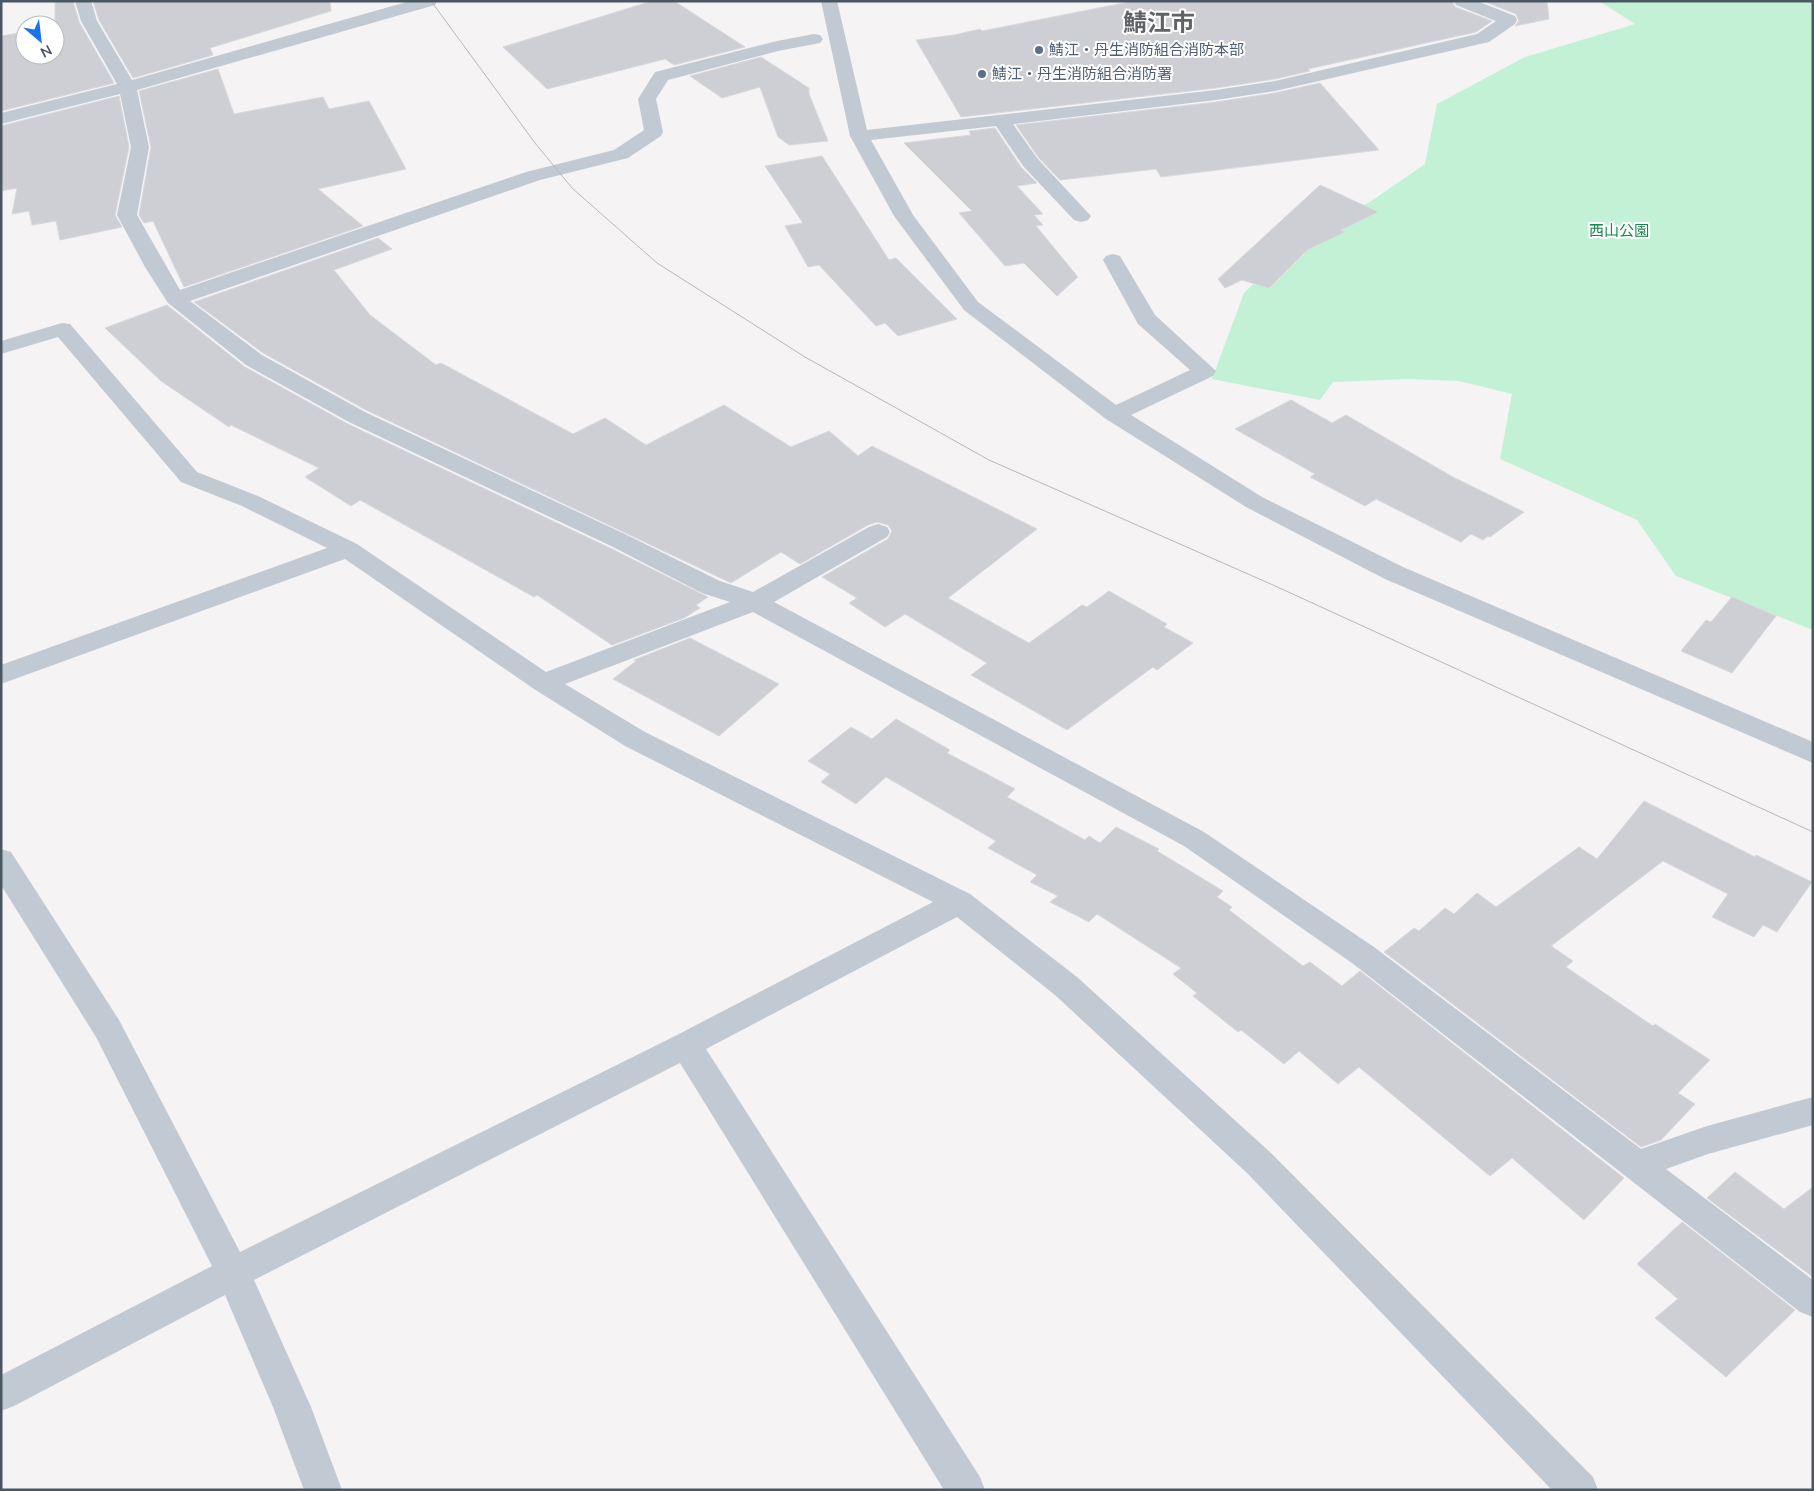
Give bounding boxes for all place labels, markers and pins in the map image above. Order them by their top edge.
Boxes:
place label: 鯖江・丹生消防組合消防本部 [1049,40,1244,60]
marker: 鯖江・丹生消防組合消防本部 [1033,44,1045,56]
place label: 鯖江・丹生消防組合消防署 [992,64,1172,84]
marker: 鯖江・丹生消防組合消防署 [976,68,988,80]

